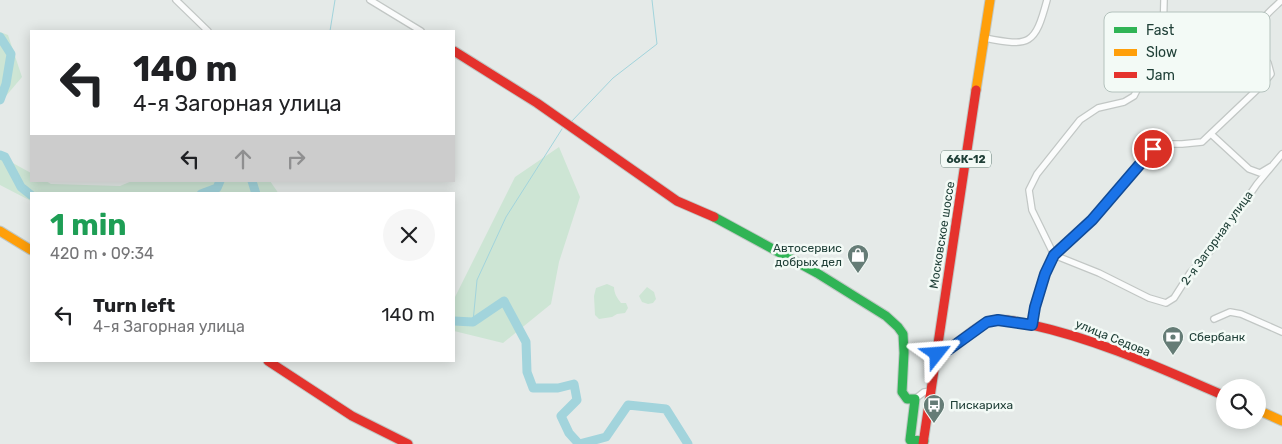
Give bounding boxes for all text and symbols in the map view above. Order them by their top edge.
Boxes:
legend [1104,12,1270,92]
text: Fast [1146,22,1175,39]
text: Slow [1146,44,1177,61]
text: 140 m [133,48,238,90]
icon: left [50,50,115,115]
text: Jam [1146,67,1175,84]
text: 4-я Загорная улица [133,90,342,117]
pin [1132,128,1174,170]
icon: arrive [1139,135,1167,163]
icon: left [176,145,204,173]
icon: ahead [229,145,257,173]
icon: right [282,145,310,173]
road number: 66К-12 [941,150,991,168]
street label: Московское шоссе [927,180,957,290]
street label: 2-я Загорная улица [1178,188,1256,288]
text: 1 min [50,207,127,243]
button: close [383,209,435,261]
place label: Автосервис добрых дел [773,241,842,269]
shop icon: Автосервис добрых дел [846,243,870,274]
text: 420 m · 09:34 [50,244,154,263]
text: Turn left [93,294,175,317]
icon: left [50,301,78,329]
text: 140 m [381,303,435,326]
text: 4-я Загорная улица [93,317,245,336]
street label: улица Седова [1073,317,1153,359]
bank icon: Сбербанк [1161,325,1185,356]
position arrow [910,327,962,379]
place label: Сбербанк [1189,330,1246,344]
map controls [1216,379,1266,429]
button: search [1216,379,1266,429]
bus stop icon: Пискариха [922,393,946,424]
place label: Пискариха [950,398,1013,412]

